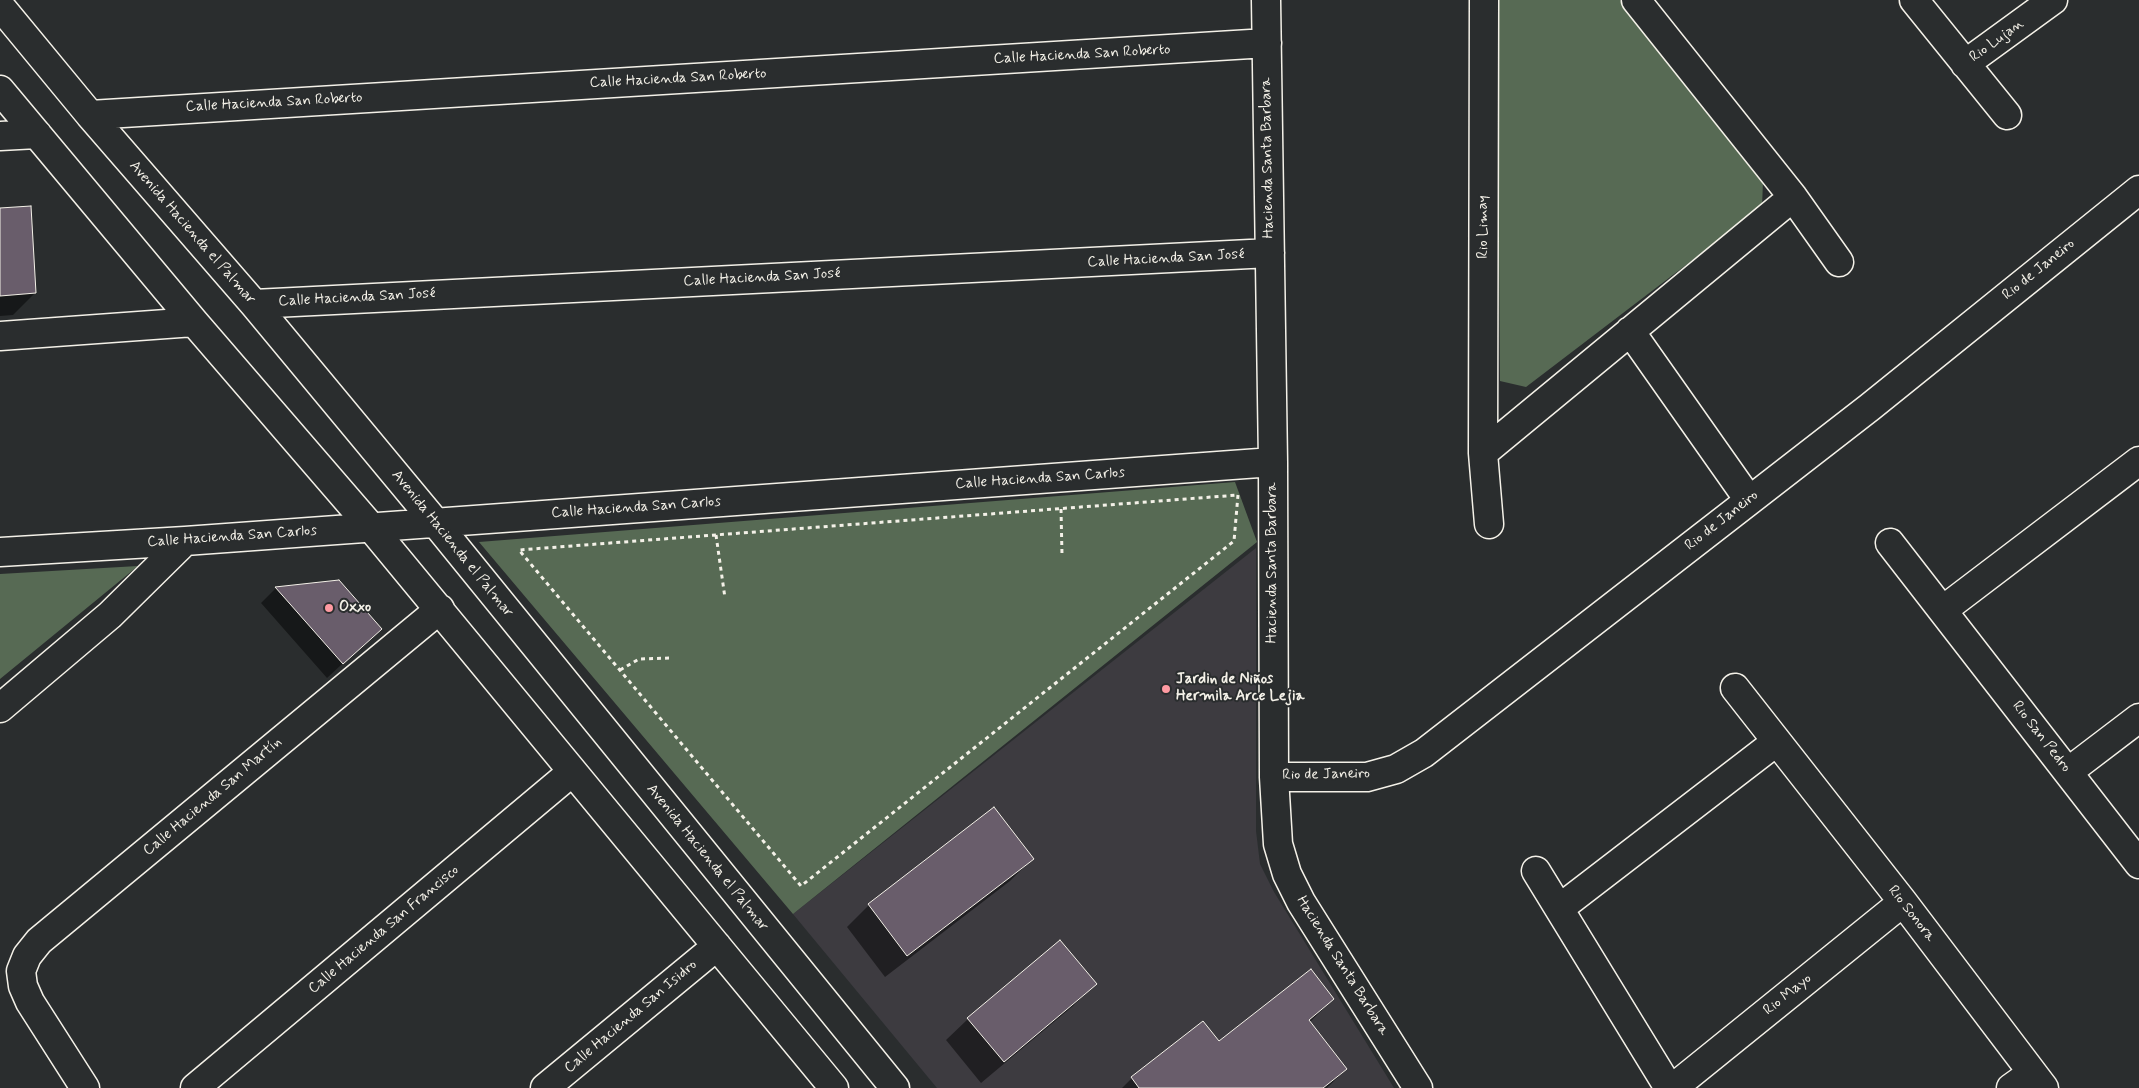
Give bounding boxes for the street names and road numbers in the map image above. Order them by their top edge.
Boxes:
street label: Rio Lujan [1966,15,2028,67]
street label: Calle Hacienda San Roberto [993,41,1171,69]
street label: Calle Hacienda San Roberto [589,65,767,93]
street label: Hacienda Santa Barbara [1258,77,1278,239]
street label: Calle Hacienda San Roberto [185,89,363,117]
street label: Avenida Hacienda el Palmar [125,158,259,308]
street label: Rio Limay [1475,195,1493,259]
street label: Rio de Janeiro [1999,235,2079,305]
street label: Calle Hacienda San José [1087,246,1245,272]
street label: Calle Hacienda San José [683,265,841,291]
street label: Calle Hacienda San José [278,285,436,311]
street label: Calle Hacienda San Carlos [955,464,1125,494]
street label: Avenida Hacienda el Palmar [387,467,517,621]
street label: Hacienda Santa Barbara [1264,482,1282,644]
street label: Rio de Janeiro [1682,487,1762,555]
street label: Calle Hacienda San Carlos [551,493,721,523]
street label: Calle Hacienda San Carlos [147,522,317,552]
street label: Rio San Pedro [2008,698,2074,776]
street label: Calle Hacienda San Martín [140,734,286,860]
street label: Rio de Janeiro [1282,765,1370,785]
street label: Avenida Hacienda el Palmar [642,781,772,935]
street label: Calle Hacienda San Francisco [305,862,463,998]
street label: Rio Sonora [1883,882,1939,946]
street label: Hacienda Santa Barbara [1292,893,1392,1039]
street label: Calle Hacienda San Isidro [561,956,701,1078]
street label: Rio Mayo [1760,970,1816,1020]

